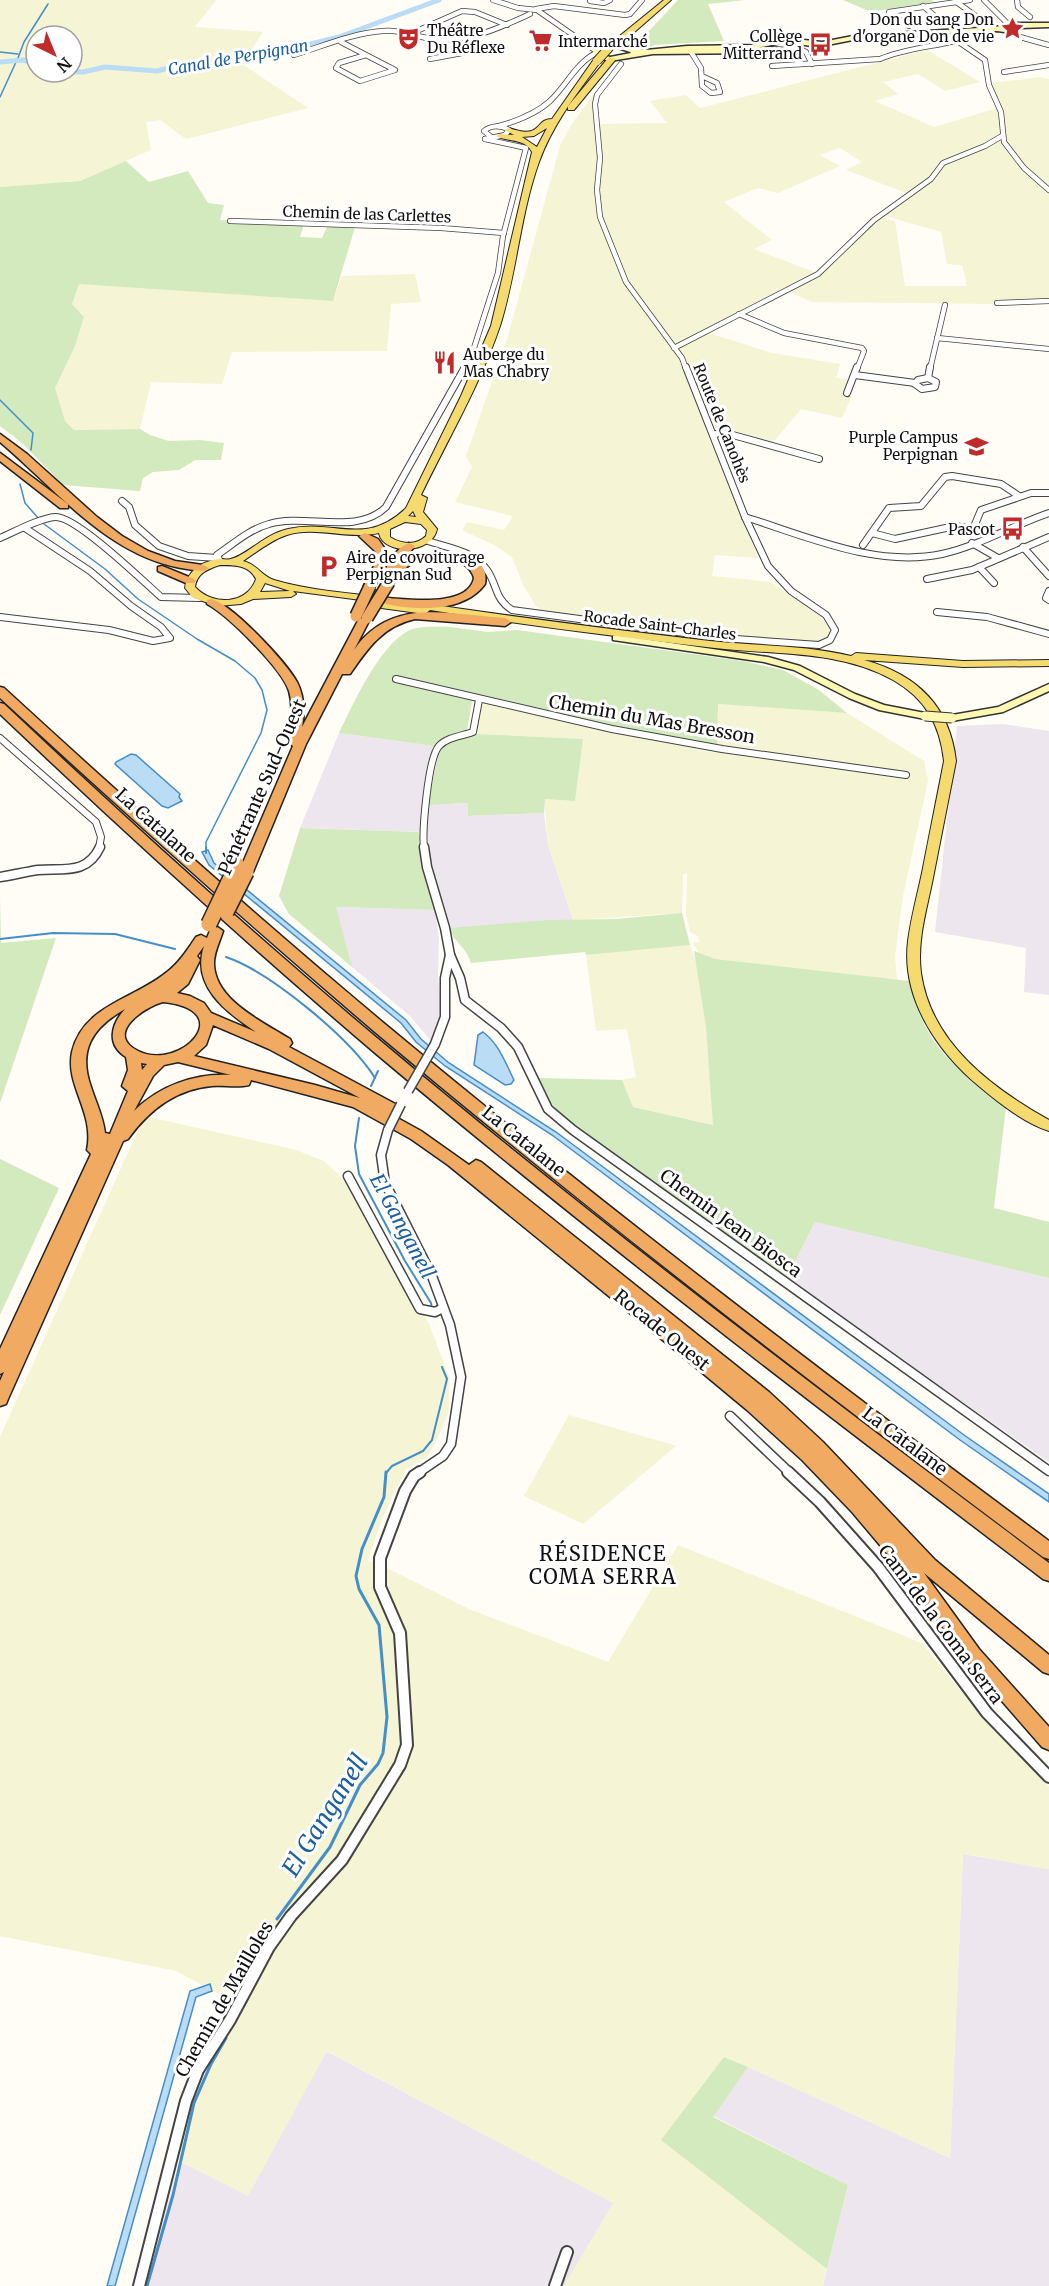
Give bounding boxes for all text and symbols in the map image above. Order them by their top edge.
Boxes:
place label: Don du sang Don d'organe Don de vie [853,10,994,46]
place icon: Don du sang Don d'organe Don de vie [999,15,1025,41]
place label: Théâtre Du Réflexe [427,21,505,57]
north arrow [24,24,84,84]
theatre icon: Théâtre Du Réflexe [396,26,422,52]
place label: Collège Mitterrand [723,27,802,63]
supermarket icon: Intermarché [527,28,553,54]
place label: Intermarché [558,32,648,51]
bus stop icon: Collège Mitterrand [807,32,833,58]
water label: Canal de Perpignan [166,35,310,79]
text: N [53,53,76,77]
street label: Chemin de las Carlettes [282,202,452,226]
place label: Auberge du Mas Chabry [462,345,549,381]
restaurant icon: Auberge du Mas Chabry [432,350,458,376]
street label: Route de Canohès [689,360,755,486]
place label: Purple Campus Perpignan [849,428,958,464]
school or university icon: Purple Campus Perpignan [963,433,989,459]
bus stop icon: Pascot [1000,516,1026,542]
place label: Pascot [948,520,995,539]
place label: Aire de covoiturage Perpignan Sud [345,548,484,584]
parking icon: Aire de covoiturage Perpignan Sud [315,553,341,579]
street label: Rocade Saint-Charles [583,606,737,644]
street label: Chemin du Mas Bresson [547,690,757,748]
street label: Pénétrante Sud-Ouest [213,696,311,878]
street label: La Catalane [111,783,201,867]
street label: La Catalane [478,1100,570,1182]
street label: Chemin Jean Biosca [655,1164,807,1282]
water label: El Ganganell [365,1169,441,1283]
street label: Rocade Ouest [609,1284,715,1376]
street label: La Catalane [858,1402,952,1480]
district label: RÉSIDENCE COMA SERRA [529,1539,677,1589]
street label: Camí de la Coma Serra [874,1540,1009,1708]
water label: El Ganganell [275,1748,375,1882]
street label: Chemin de Mailloles [170,1917,278,2081]

